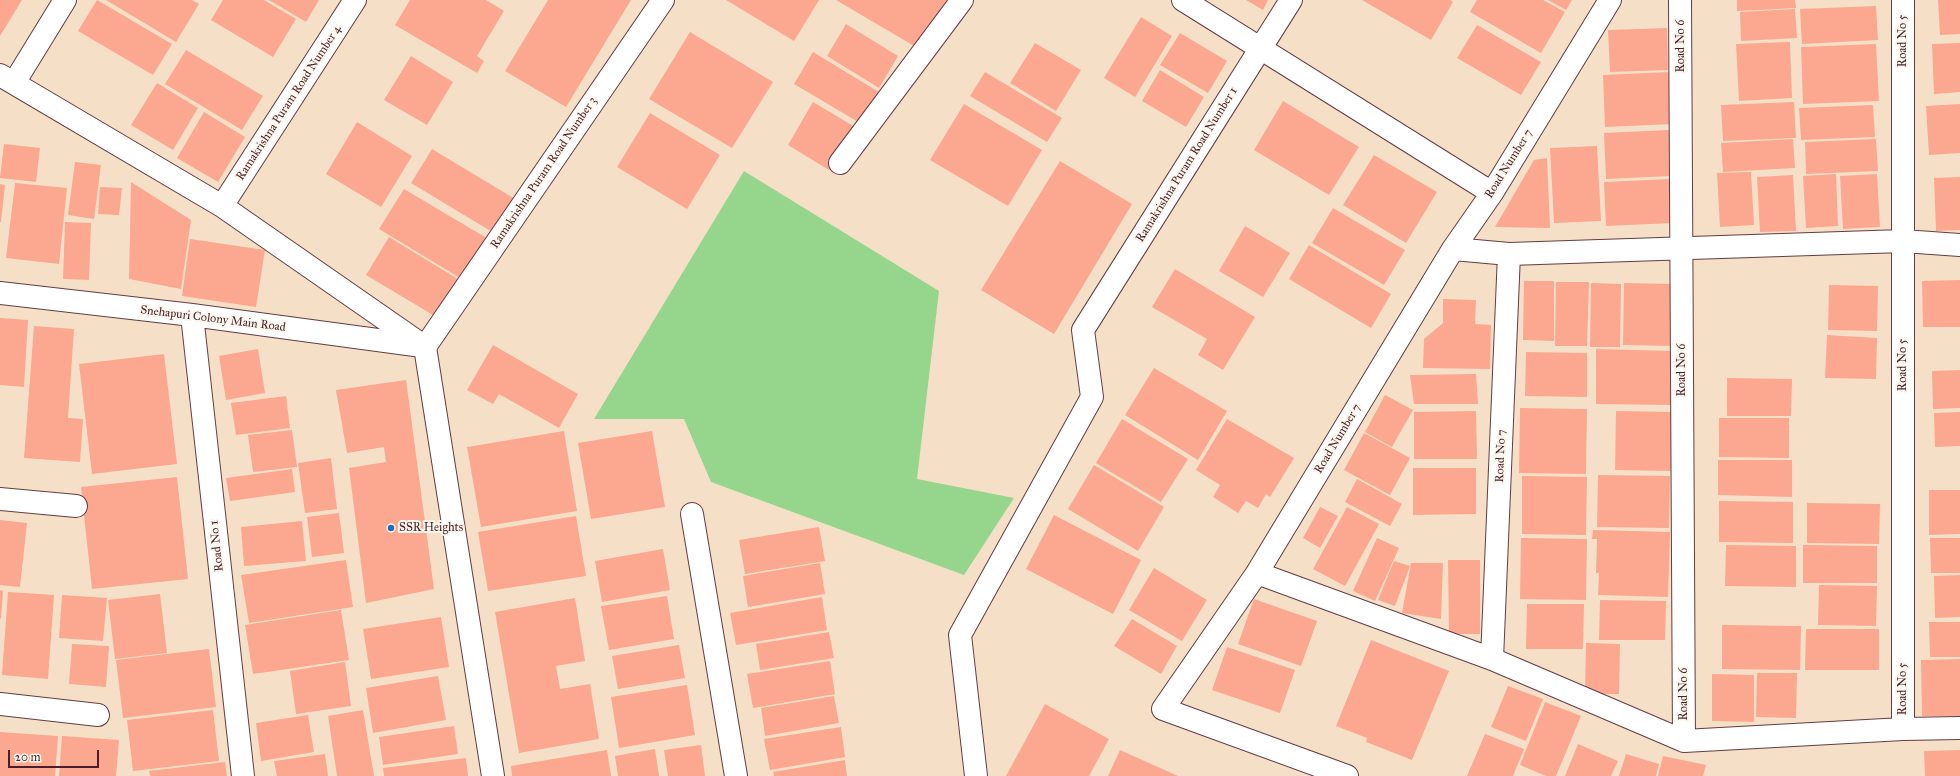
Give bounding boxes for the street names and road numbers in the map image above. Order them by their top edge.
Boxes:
street label: Road No 5 [1896,15,1910,67]
street label: Road No 6 [1674,20,1688,72]
street label: Ramakrishna Puram Road Number 4 [233,23,345,183]
street label: Ramakrishna Puram Road Number 1 [1133,85,1241,245]
street label: Ramakrishna Puram Road Number 3 [488,94,600,252]
street label: Road Number 7 [1482,127,1536,201]
street label: Snehapuri Colony Main Road [139,303,287,335]
street label: Road No 5 [1896,339,1910,391]
street label: Road No 6 [1675,344,1689,396]
street label: Road Number 7 [1312,401,1364,477]
street label: Road No 7 [1493,429,1509,483]
street label: Road No 1 [207,520,227,572]
street label: Road No 5 [1896,663,1910,715]
street label: Road No 6 [1677,668,1691,720]

